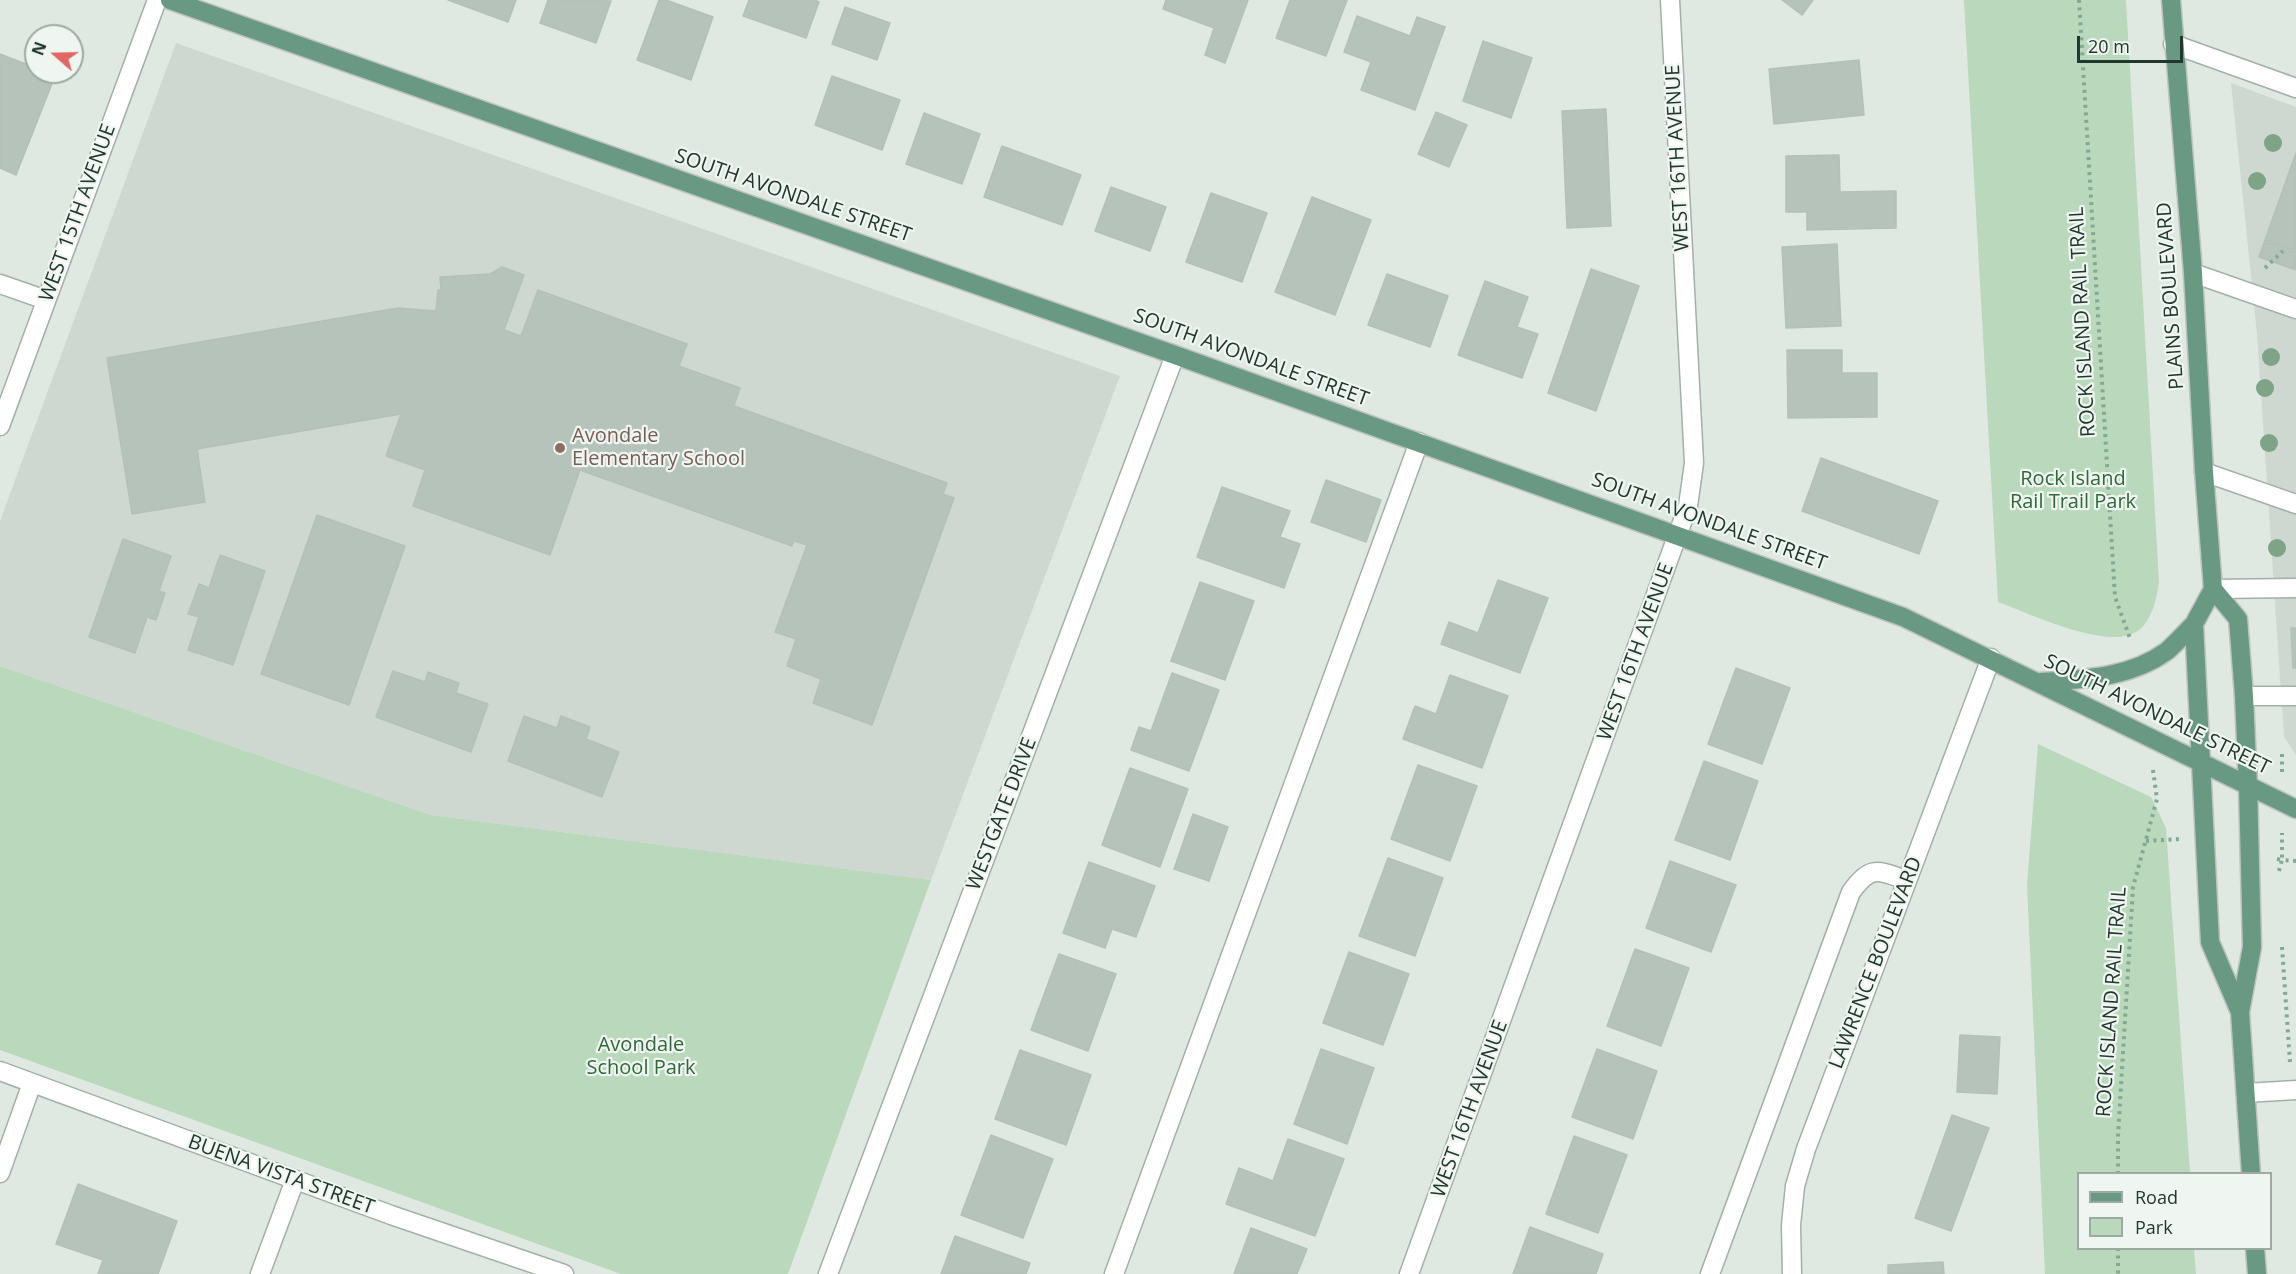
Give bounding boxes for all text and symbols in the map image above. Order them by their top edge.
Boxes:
north arrow [24,24,84,84]
scale bar [2080,24,2186,62]
text: 20 m [2088,34,2130,58]
text: N [26,39,52,58]
street label: WEST 16TH AVENUE [1661,64,1695,252]
street label: WEST 15TH AVENUE [35,121,121,305]
street label: SOUTH AVONDALE STREET [672,144,914,248]
street label: PLAINS BOULEVARD [2152,201,2190,391]
street label: ROCK ISLAND RAIL TRAIL [2065,206,2101,438]
street label: SOUTH AVONDALE STREET [1130,304,1372,412]
place label: Avondale Elementary School [572,424,745,471]
marker: Avondale Elementary School [553,441,567,455]
park label: Rock Island Rail Trail Park [2010,467,2136,514]
street label: SOUTH AVONDALE STREET [1588,468,1830,576]
street label: WEST 16TH AVENUE [1593,560,1679,744]
street label: SOUTH AVONDALE STREET [2040,650,2274,780]
street label: WESTGATE DRIVE [962,734,1042,894]
street label: LAWRENCE BOULEVARD [1824,854,1928,1072]
street label: ROCK ISLAND RAIL TRAIL [2092,886,2132,1118]
street label: WEST 16TH AVENUE [1427,1017,1513,1201]
park label: Avondale School Park [587,1033,695,1080]
street label: BUENA VISTA STREET [185,1130,377,1220]
legend [2077,1172,2272,1250]
text: Road [2135,1185,2178,1209]
text: Park [2135,1215,2173,1239]

